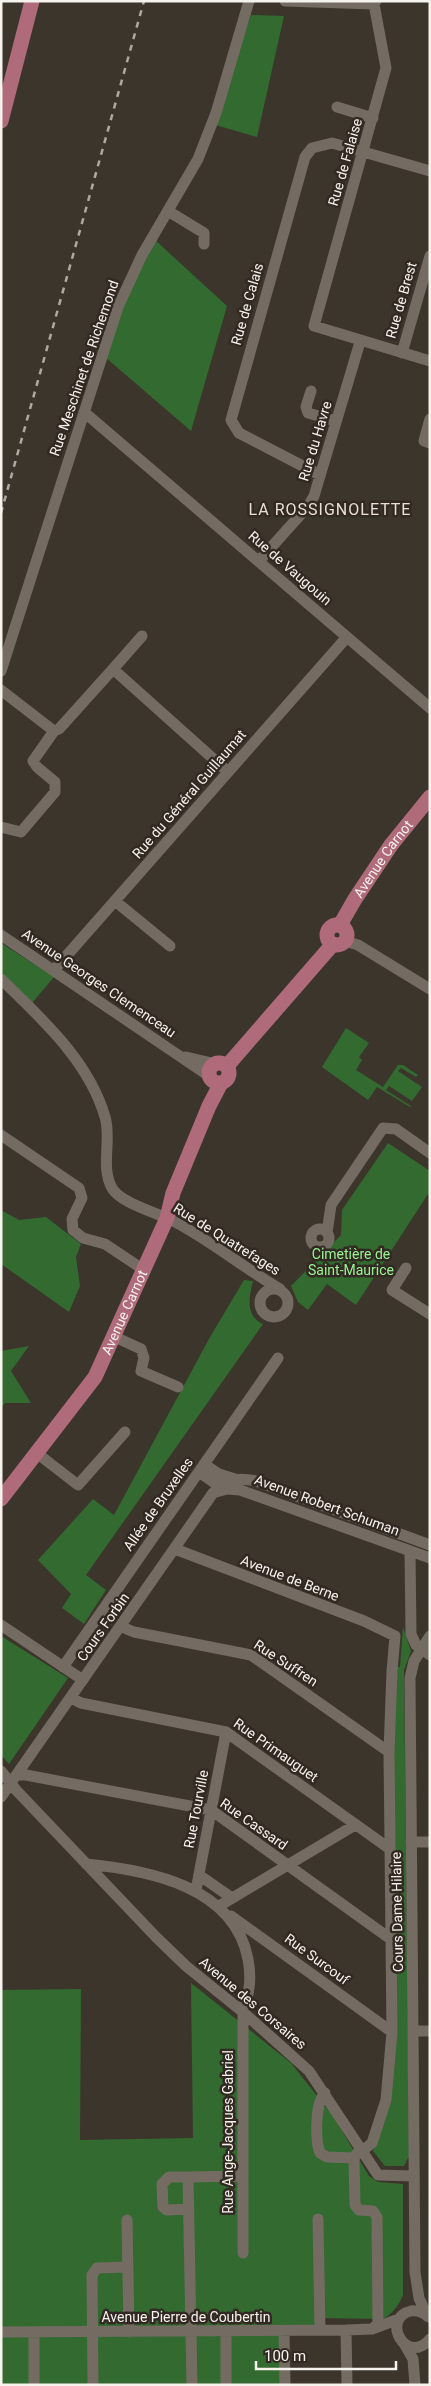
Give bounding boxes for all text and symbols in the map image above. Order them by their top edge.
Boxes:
street label: Rue de Falaise [325,116,365,208]
street label: Rue de Brest [382,260,420,340]
street label: Rue de Calais [228,261,266,347]
street label: Rue Meschinet de Richemond [46,278,122,458]
street label: Rue du Havre [295,399,335,483]
district label: LA ROSSIGNOLETTE [249,500,411,519]
street label: Rue de Vaugouin [245,528,335,608]
street label: Rue du Général Guillaumat [129,726,249,861]
street label: Avenue Carnot [350,817,416,901]
street label: Avenue Georges Clemenceau [19,925,179,1041]
street label: Rue de Quatrefages [171,1200,283,1278]
park label: Cimetière de Saint-Maurice [308,1246,394,1278]
street label: Avenue Carnot [98,1267,151,1357]
street label: Allée de Bruxelles [120,1454,196,1554]
street label: Avenue Robert Schuman [252,1471,402,1539]
street label: Avenue de Berne [239,1552,341,1604]
street label: Cours Forbin [74,1590,132,1664]
street label: Rue Suffren [251,1636,321,1690]
street label: Rue Primauguet [231,1715,322,1785]
street label: Rue Tourville [181,1768,211,1850]
street label: Rue Cassard [217,1795,291,1853]
street label: Cours Dame Hilaire [388,1852,406,1972]
street label: Rue Surcouf [282,1930,352,1988]
street label: Avenue des Corsaires [196,1954,310,2052]
street label: Rue Ange-Jacques Gabriel [220,2050,236,2214]
street label: Avenue Pierre de Coubertin [102,2309,270,2325]
scale bar [256,2338,396,2370]
text: 100 m [264,2347,306,2365]

